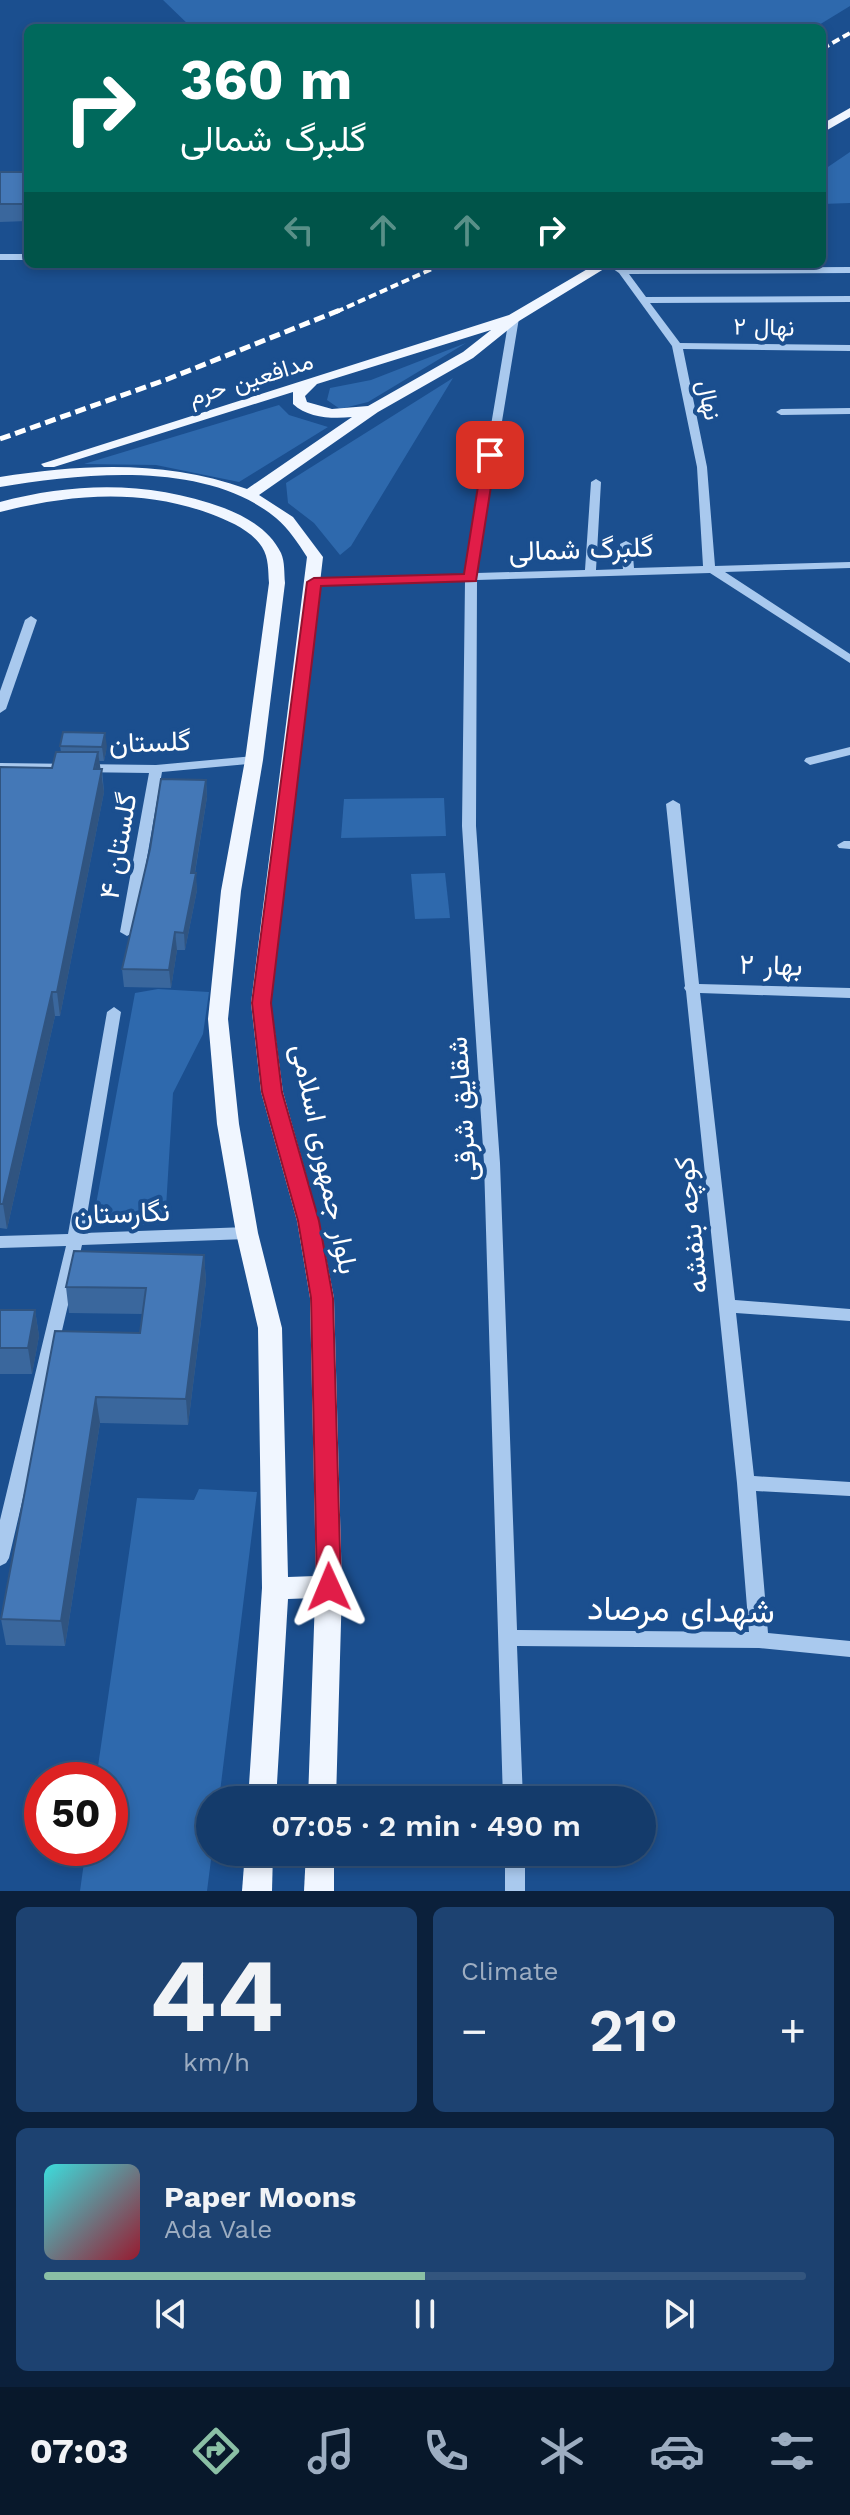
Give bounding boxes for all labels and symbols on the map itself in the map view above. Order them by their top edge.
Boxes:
street label: نهال ۲ [733,312,795,343]
street label: مدافعین حرم [185,347,317,413]
street label: نهال [690,377,727,423]
pin [456,421,524,489]
street label: گلبرگ شمالی [508,530,654,569]
street label: گلستان [108,724,192,760]
street label: گلستان ۴ [92,790,144,902]
street label: بهار ۲ [739,947,803,984]
street label: شقایق شرقی [440,1035,485,1183]
street label: بلوار جمهوری اسلامی [284,1041,366,1277]
street label: کوچه بنفشه [667,1155,717,1295]
street label: نگارستان [73,1195,171,1232]
position arrow [287,1545,371,1629]
street label: شهدای مرصاد [587,1587,775,1632]
speed limit sign: 50 [24,1762,128,1866]

